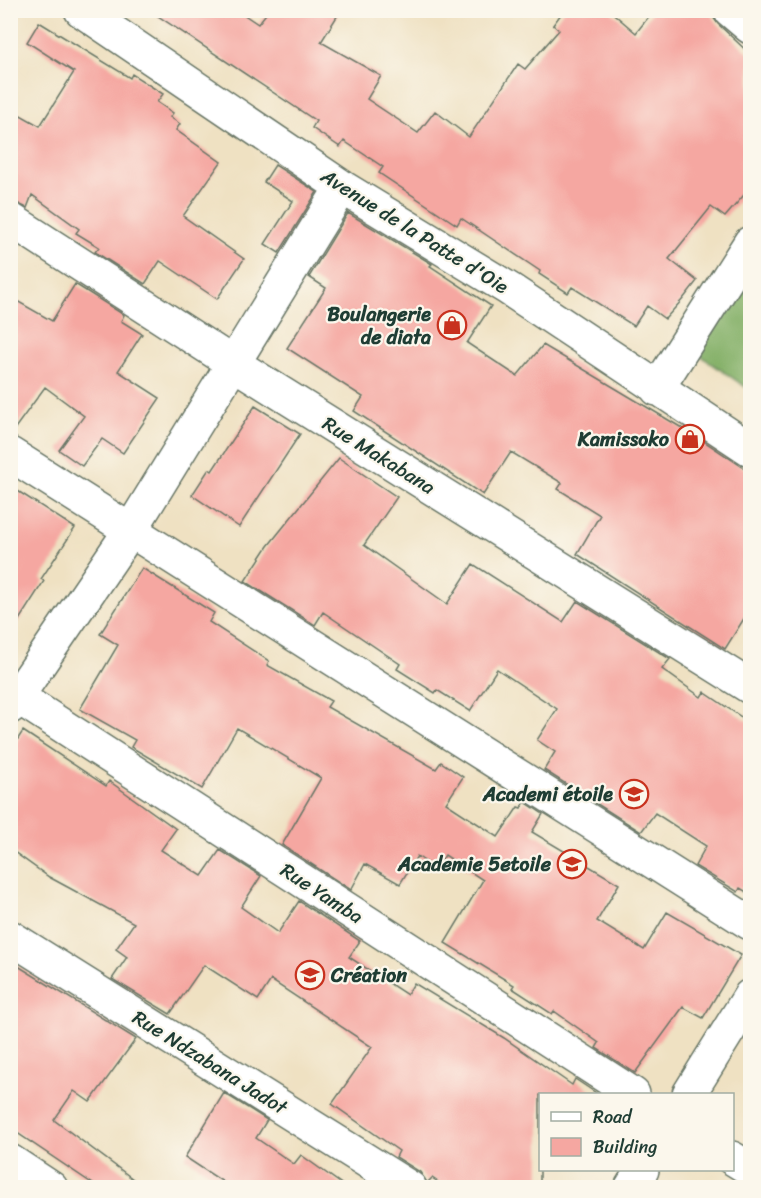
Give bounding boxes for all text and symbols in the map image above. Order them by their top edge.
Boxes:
street label: Avenue de la Patte d'Oie [313,159,516,304]
place label: Boulangerie de diata [327,297,431,355]
shop icon: Boulangerie de diata [436,309,468,341]
street label: Rue Makabana [315,407,442,504]
place label: Kamissoko [577,422,670,457]
shop icon: Kamissoko [674,423,706,455]
place label: Academi étoile [482,777,613,812]
school or university icon: Academi étoile [618,778,650,810]
place label: Academie 5etoile [397,847,552,882]
school or university icon: Academie 5etoile [556,848,588,880]
street label: Rue Yamba [273,853,370,934]
place label: Création [330,958,407,993]
school or university icon: Création [294,959,326,991]
street label: Rue Ndzabana Jadot [125,1001,295,1125]
legend [539,1093,734,1171]
text: Road [593,1101,633,1133]
text: Building [593,1131,657,1163]

